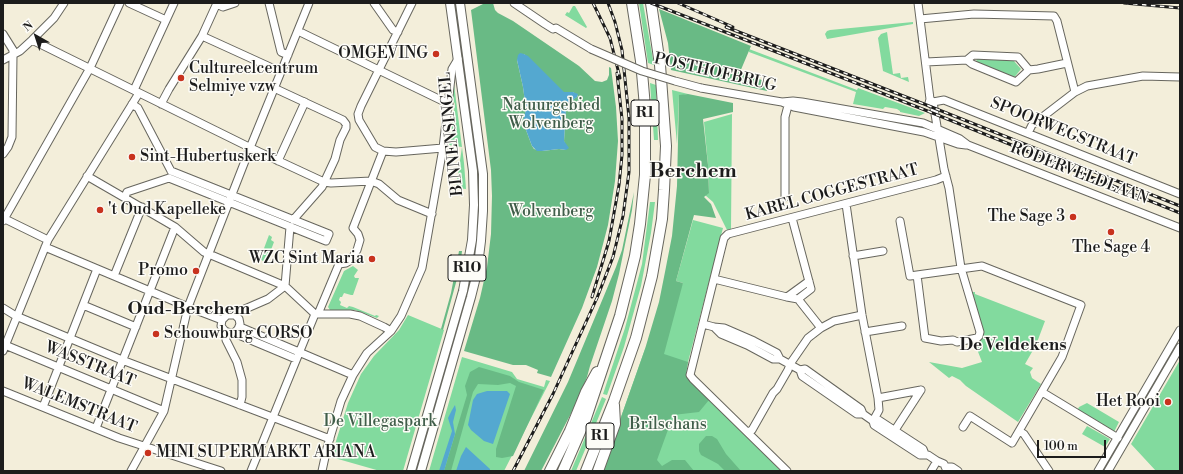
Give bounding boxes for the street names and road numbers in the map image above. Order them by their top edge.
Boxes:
street label: POSTHOFBRUG [652,50,778,96]
street label: BINNENSINGEL [436,71,468,197]
street label: SPOORWEGSTRAAT [987,94,1139,170]
road number: R1 [631,100,659,126]
street label: RODERVELDLAAN [1007,139,1151,209]
street label: KAREL COGGESTRAAT [743,161,921,225]
road number: R10 [448,255,486,281]
street label: WASSTRAAT [42,338,138,392]
street label: WALEMSTRAAT [19,374,139,438]
road number: R1 [586,423,614,449]

